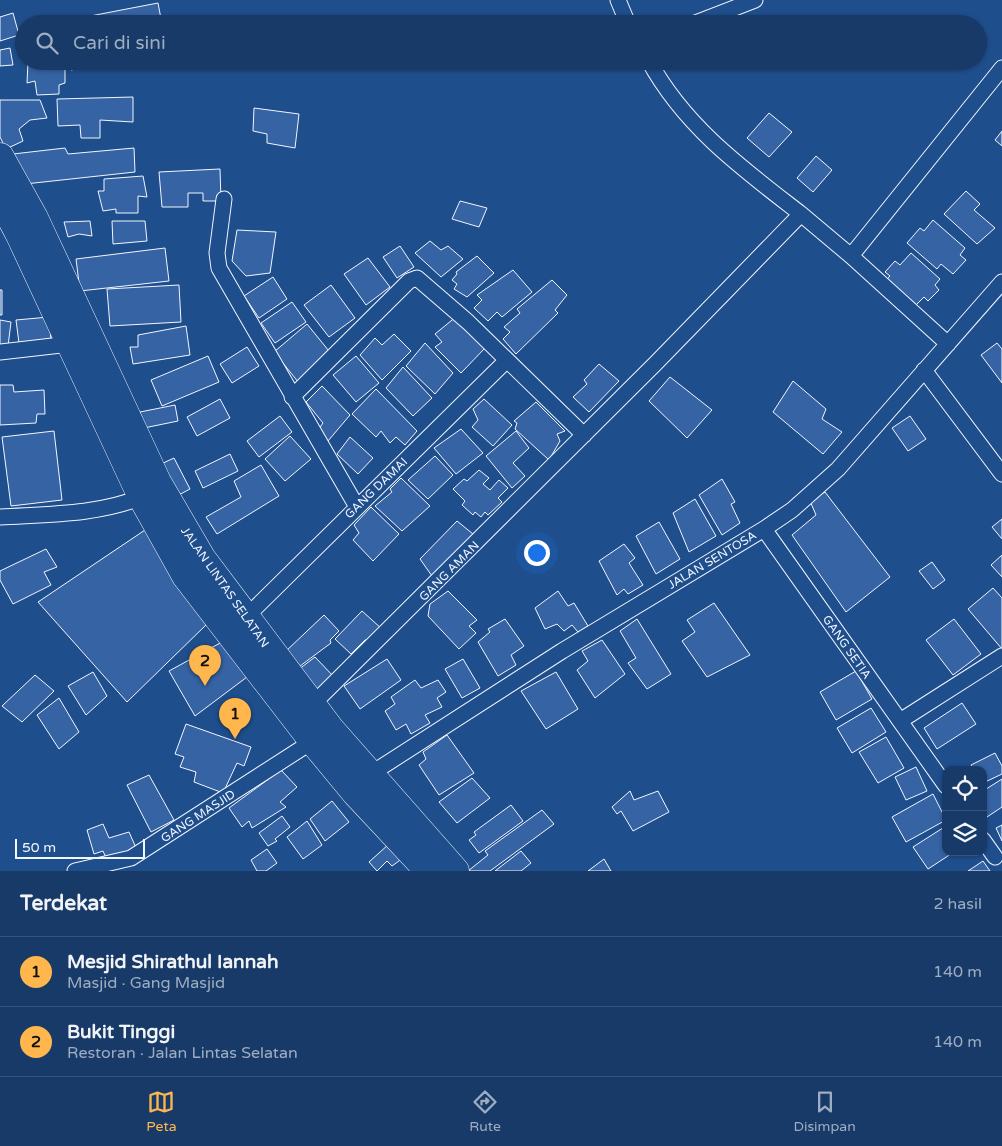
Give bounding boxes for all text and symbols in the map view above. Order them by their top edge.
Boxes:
search box [15,15,987,70]
icon: search [33,29,61,57]
text: Cari di sini [73,32,166,54]
street label: GANG DAMAI [342,455,410,521]
street label: JALAN LINTAS SELATAN [178,524,272,650]
street label: JALAN SENTOSA [665,528,759,592]
street label: GANG AMAN [416,538,482,604]
your location [524,540,550,566]
street label: GANG SETIA [820,612,874,682]
pin: 2 [189,645,221,686]
pin: 1 [219,698,251,739]
map controls [942,766,987,856]
button: locate [942,766,987,811]
street label: GANG MASJID [158,787,238,845]
button: layers [942,811,987,856]
scale bar [15,836,145,859]
text: 50 m [22,839,56,856]
text: Terdekat [20,891,107,916]
text: 2 hasil [933,894,982,914]
text: Mesjid Shirathul Iannah [67,951,279,973]
text: 1 [31,962,41,982]
text: 140 m [933,962,982,982]
text: Masjid · Gang Masjid [67,973,225,993]
text: Bukit Tinggi [67,1021,175,1043]
text: 2 [31,1032,41,1052]
text: 140 m [933,1032,982,1052]
text: Restoran · Jalan Lintas Selatan [67,1043,298,1063]
tab: Peta [146,1088,177,1135]
tab: Rute [469,1088,501,1135]
tab: Disimpan [794,1088,856,1135]

